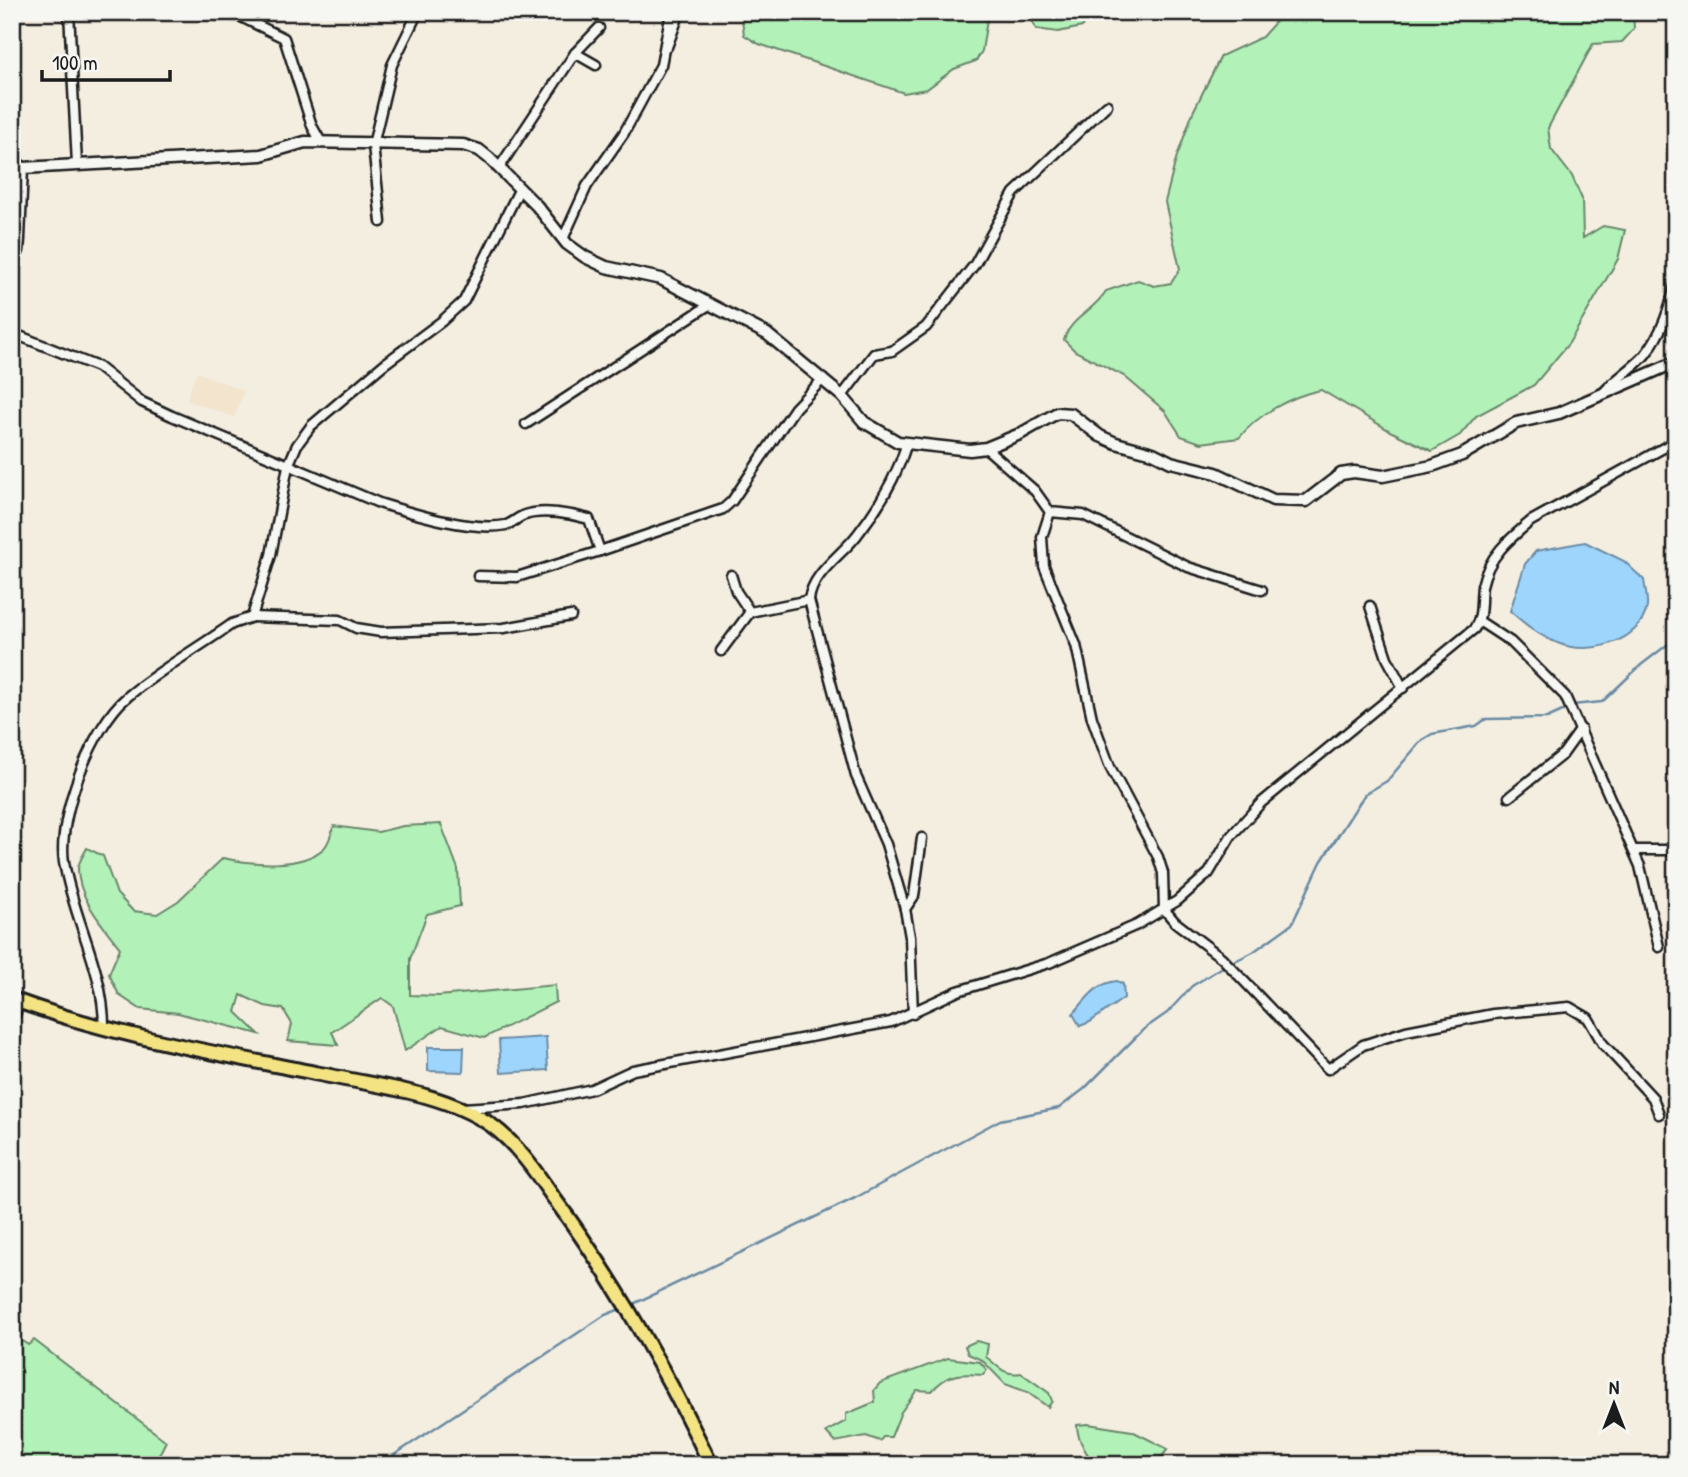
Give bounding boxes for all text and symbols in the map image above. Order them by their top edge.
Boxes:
scale bar [42,38,170,82]
text: 100 m [52,48,98,77]
north arrow [1580,1368,1650,1438]
text: N [1609,1374,1619,1400]

